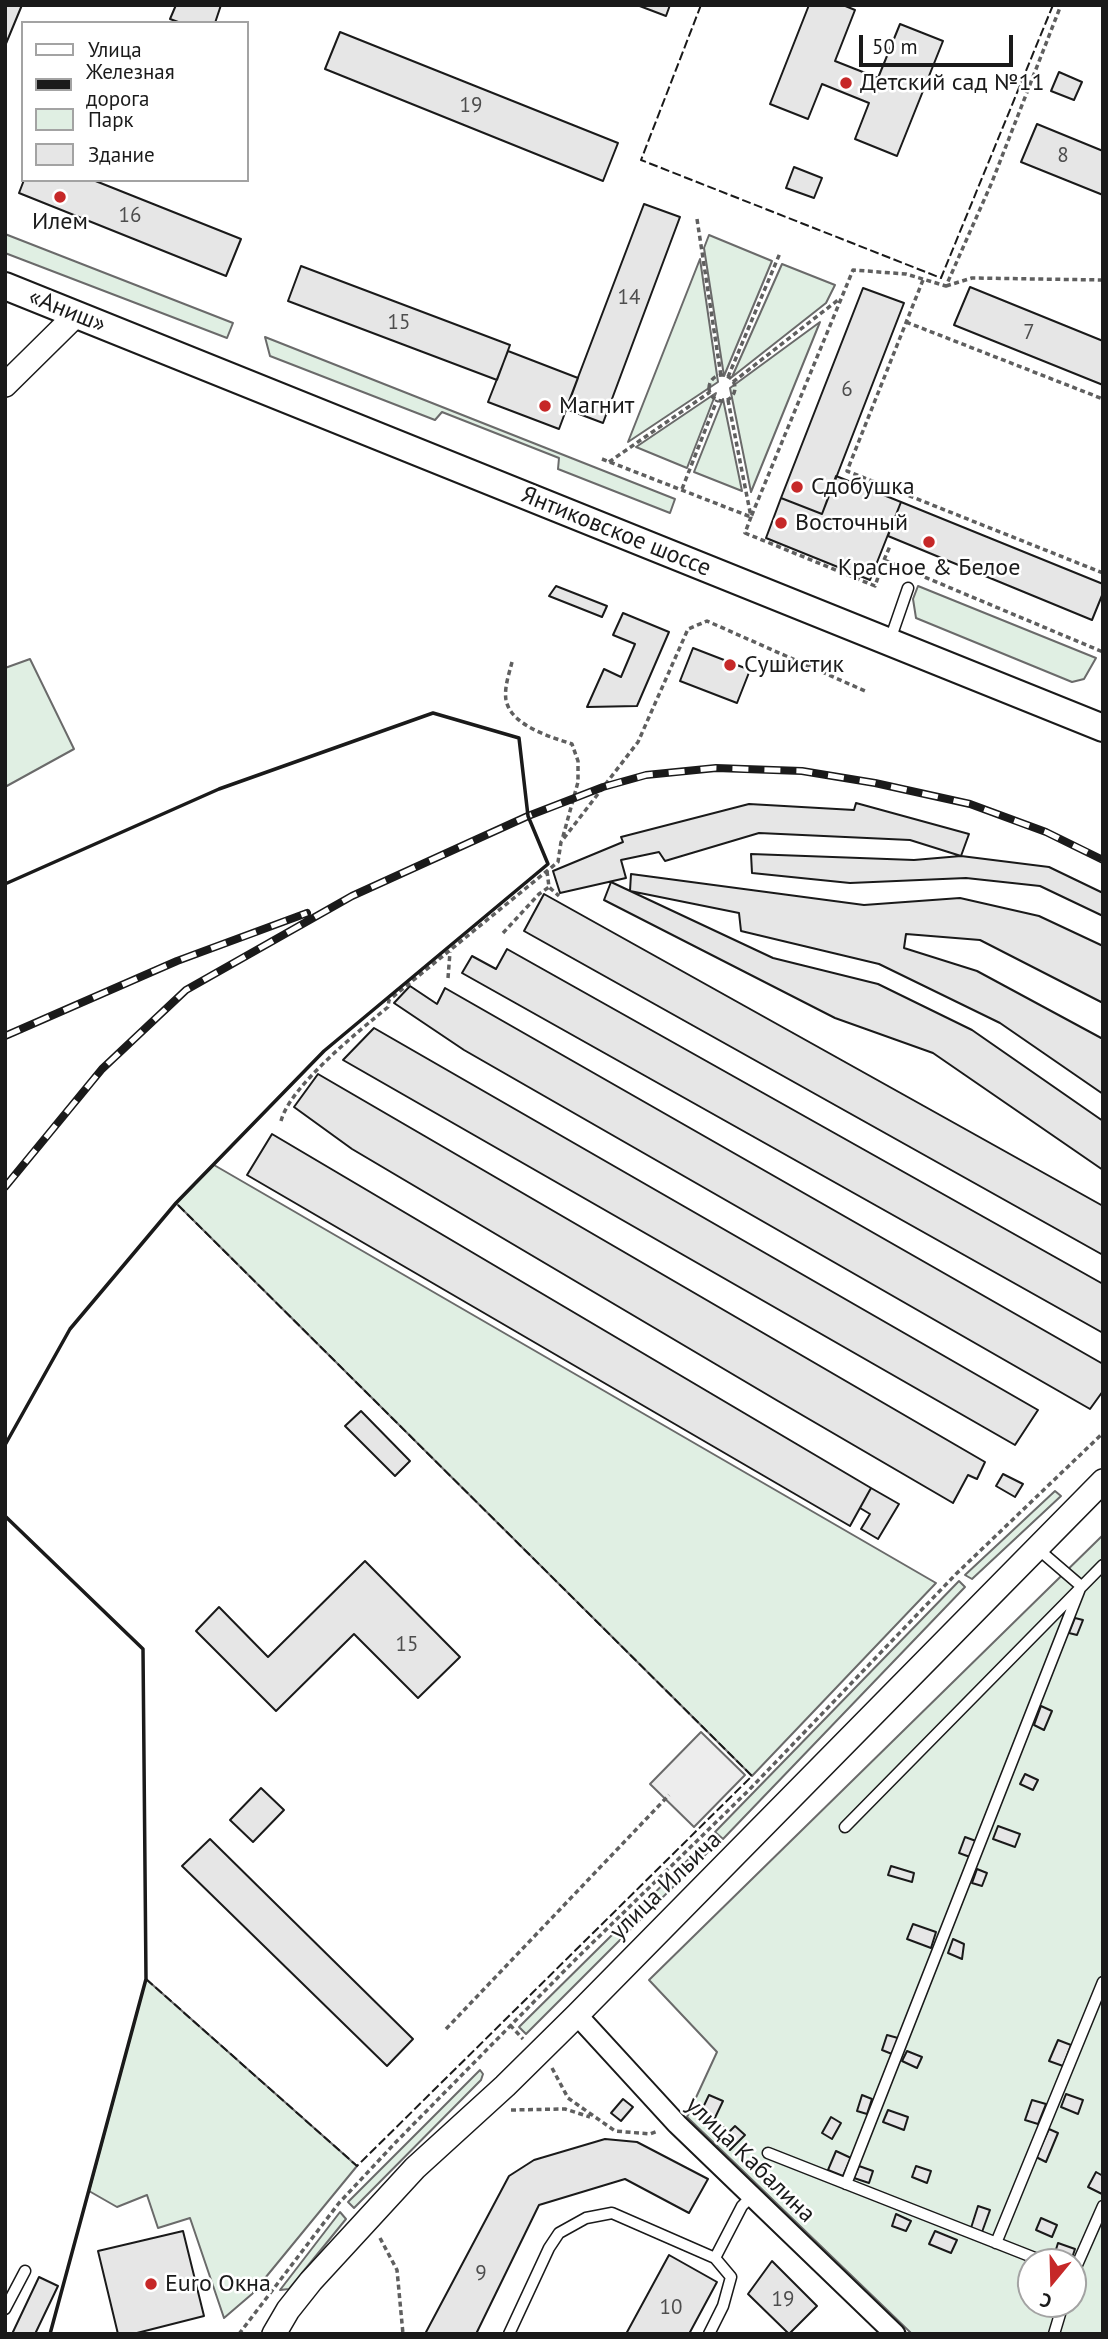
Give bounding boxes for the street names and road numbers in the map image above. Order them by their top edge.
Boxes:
street label: «Аниш» [24,283,110,339]
street label: Янтиковское шоссе [517,481,715,583]
street label: улица Ильича [604,1826,728,1946]
street label: улица Кабалина [679,2091,821,2229]

